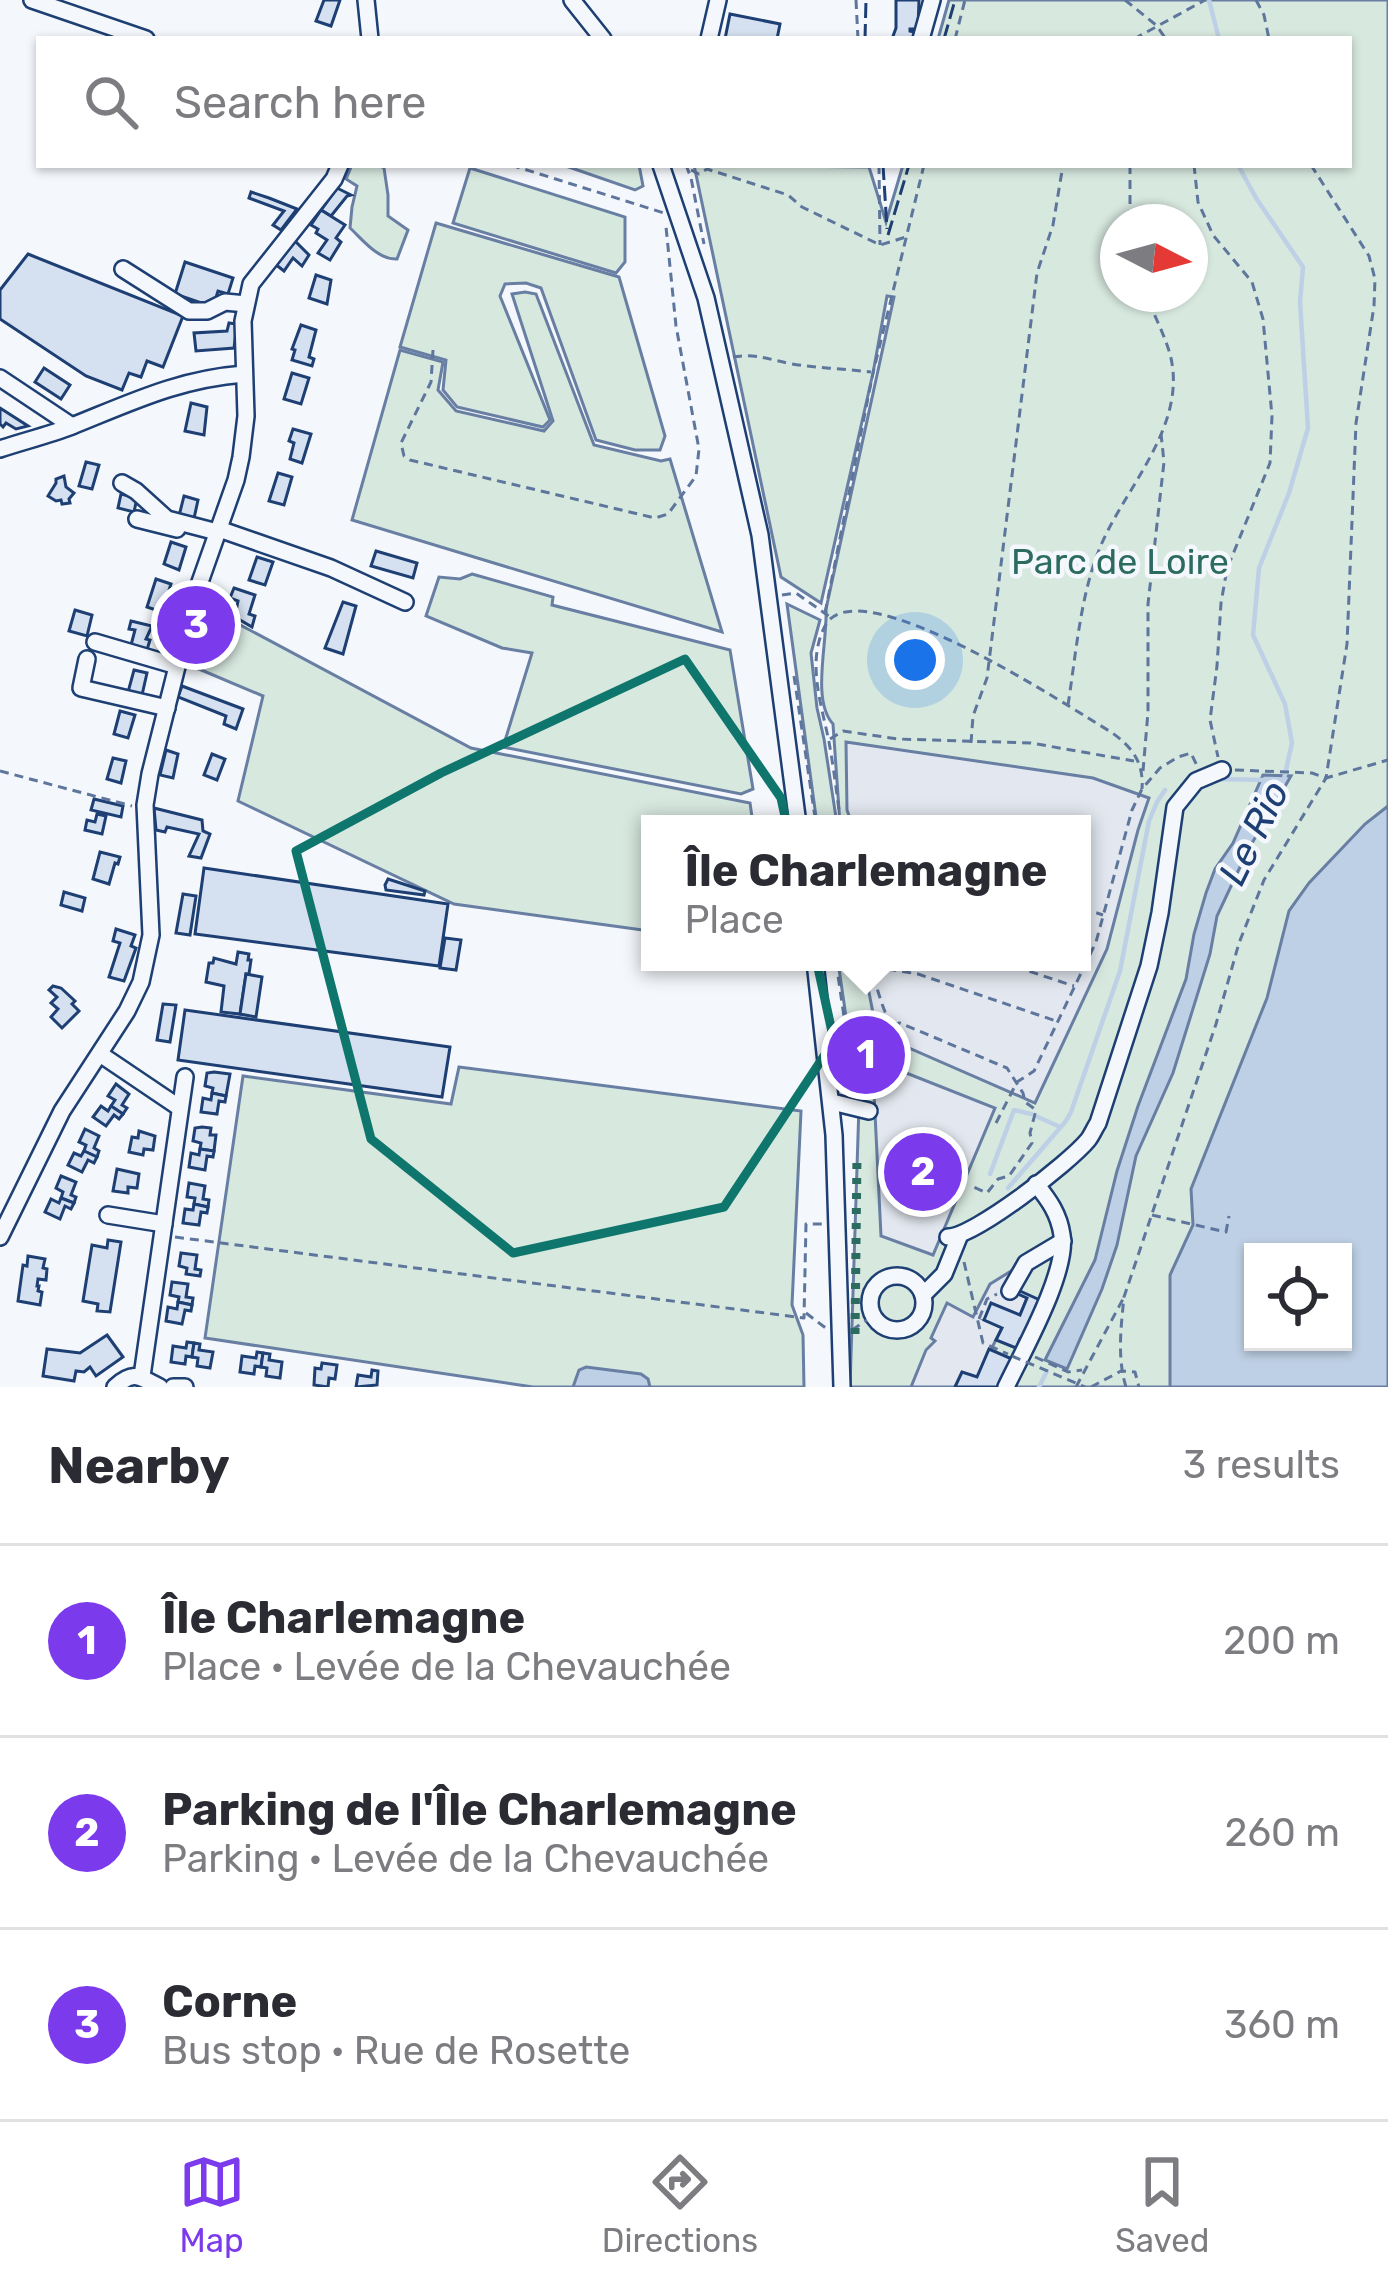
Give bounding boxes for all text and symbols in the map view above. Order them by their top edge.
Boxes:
search box [36,36,1352,168]
icon: search [78,69,144,135]
text: Search here [174,76,426,129]
north arrow [1100,204,1208,312]
park label: Parc de Loire [1011,540,1229,583]
pin: 3 [157,580,235,670]
your location [885,630,945,690]
water label: Le Rio [1209,773,1299,893]
popup [641,815,1091,971]
text: Île Charlemagne [684,844,1048,897]
text: Place [684,897,784,943]
pin: 1 [827,1010,905,1100]
pin: 2 [884,1127,962,1217]
map controls [1244,1243,1352,1351]
button: locate [1244,1243,1352,1351]
text: Nearby [48,1435,230,1496]
text: 3 results [1183,1442,1340,1488]
text: Île Charlemagne [162,1591,525,1644]
text: 1 [77,1618,97,1664]
text: 200 m [1223,1618,1340,1664]
text: Place · Levée de la Chevauchée [162,1644,731,1690]
text: Parking de l'Île Charlemagne [162,1783,797,1836]
text: 2 [74,1810,100,1856]
text: 260 m [1225,1810,1340,1856]
text: Parking · Levée de la Chevauchée [162,1836,769,1882]
text: Corne [162,1975,297,2028]
text: 3 [74,2002,100,2048]
text: 360 m [1224,2002,1340,2048]
text: Bus stop · Rue de Rosette [162,2028,630,2074]
tab: Map [179,2149,245,2260]
tab: Directions [602,2149,758,2260]
tab: Saved [1115,2149,1209,2260]

